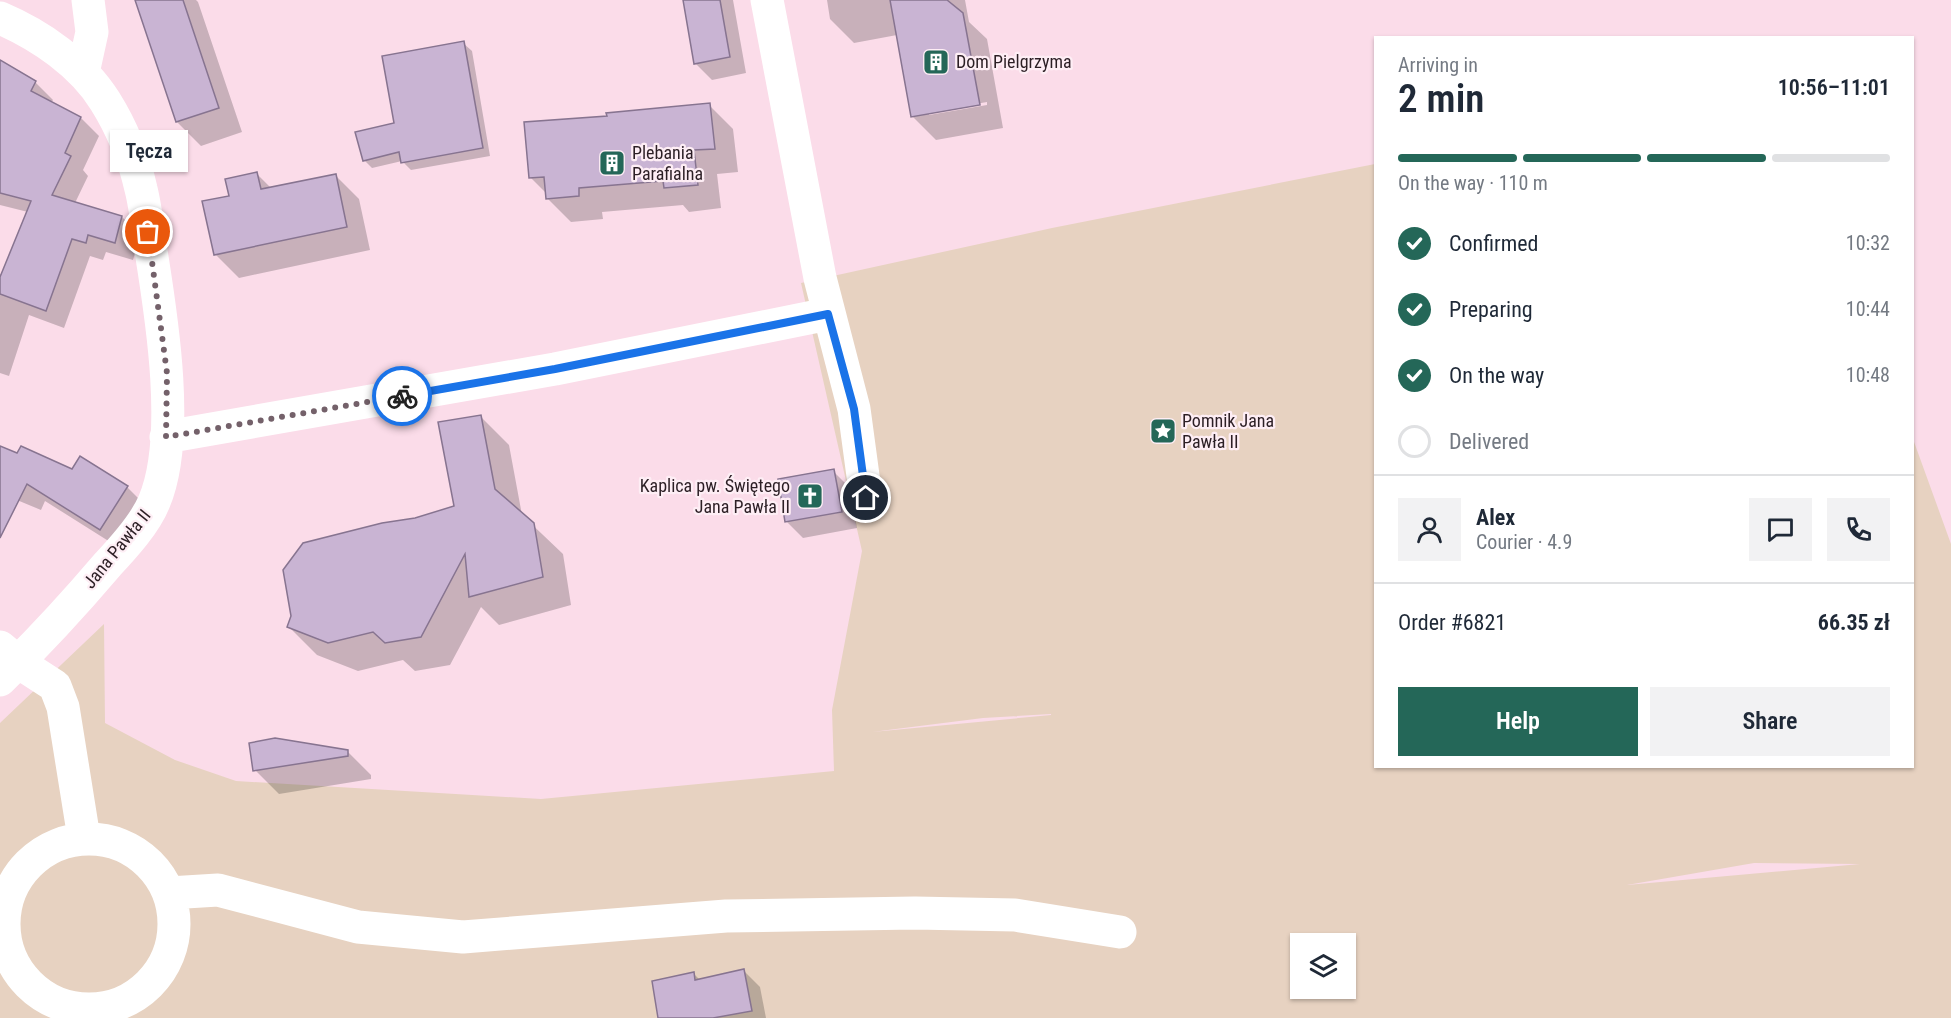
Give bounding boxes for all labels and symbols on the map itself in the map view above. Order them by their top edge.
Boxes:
building icon: Dom Pielgrzyma [921,47,951,77]
place label: Dom Pielgrzyma [956,51,1072,72]
callout: Tęcza [109,130,187,172]
place label: Plebania Parafialna [632,142,703,184]
building icon: Plebania Parafialna [597,148,627,178]
pin [122,206,173,257]
courier [372,366,432,426]
place label: Pomnik Jana Pawła II [1182,410,1274,452]
place icon: Pomnik Jana Pawła II [1148,416,1178,446]
pin [840,472,891,523]
place label: Kaplica pw. Świętego Jana Pawła II [640,475,790,517]
church icon: Kaplica pw. Świętego Jana Pawła II [795,481,825,511]
street label: Jana Pawła II [78,505,155,592]

